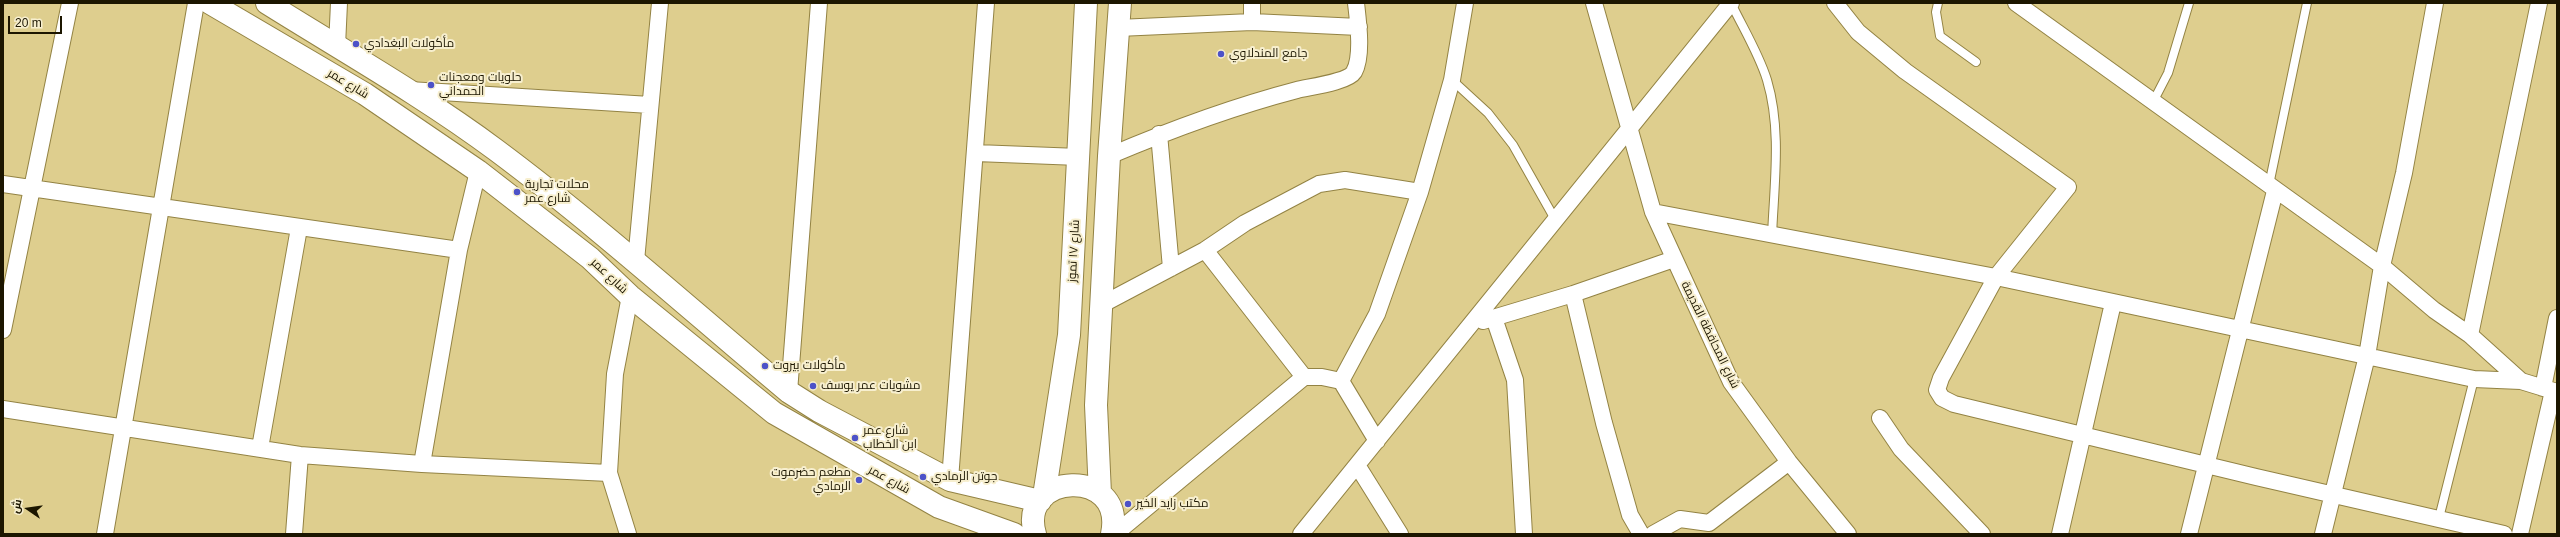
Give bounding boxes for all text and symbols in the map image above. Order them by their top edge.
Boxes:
scale bar [10,8,64,34]
text: 20 m [15,16,42,30]
place label: مأكولات البغدادي [364,37,454,51]
marker: مأكولات البغدادي [351,39,361,49]
place label: جامع المندلاوي [1229,47,1307,61]
marker: جامع المندلاوي [1216,49,1226,59]
street label: شارع عمر [325,66,371,102]
place label: حلويات ومعجنات الحمداني [439,71,521,99]
marker: حلويات ومعجنات الحمداني [426,80,436,90]
place label: محلات تجارية شارع عمر [525,178,589,206]
marker: محلات تجارية شارع عمر [512,187,522,197]
street label: شارع ١٧ تموز [1065,219,1083,283]
street label: شارع عمر [587,255,631,297]
street label: شارع المحافظة القديمة [1678,279,1742,391]
place label: مأكولات بيروت [773,359,846,373]
marker: مأكولات بيروت [760,361,770,371]
place label: مشويات عمر يوسف [821,379,920,393]
marker: مشويات عمر يوسف [808,381,818,391]
place label: شارع عمر ابن الخطاب [863,424,917,452]
marker: شارع عمر ابن الخطاب [850,433,860,443]
street label: شارع عمر [866,463,912,497]
place label: مطعم حضرموت الرمادي [771,466,851,494]
place label: جوتن الرمادي [931,470,997,484]
marker: جوتن الرمادي [918,472,928,482]
marker: مطعم حضرموت الرمادي [854,475,864,485]
north arrow [8,489,48,529]
place label: مكتب زايد الخير [1136,497,1208,511]
text: ش [9,498,24,515]
marker: مكتب زايد الخير [1123,499,1133,509]

